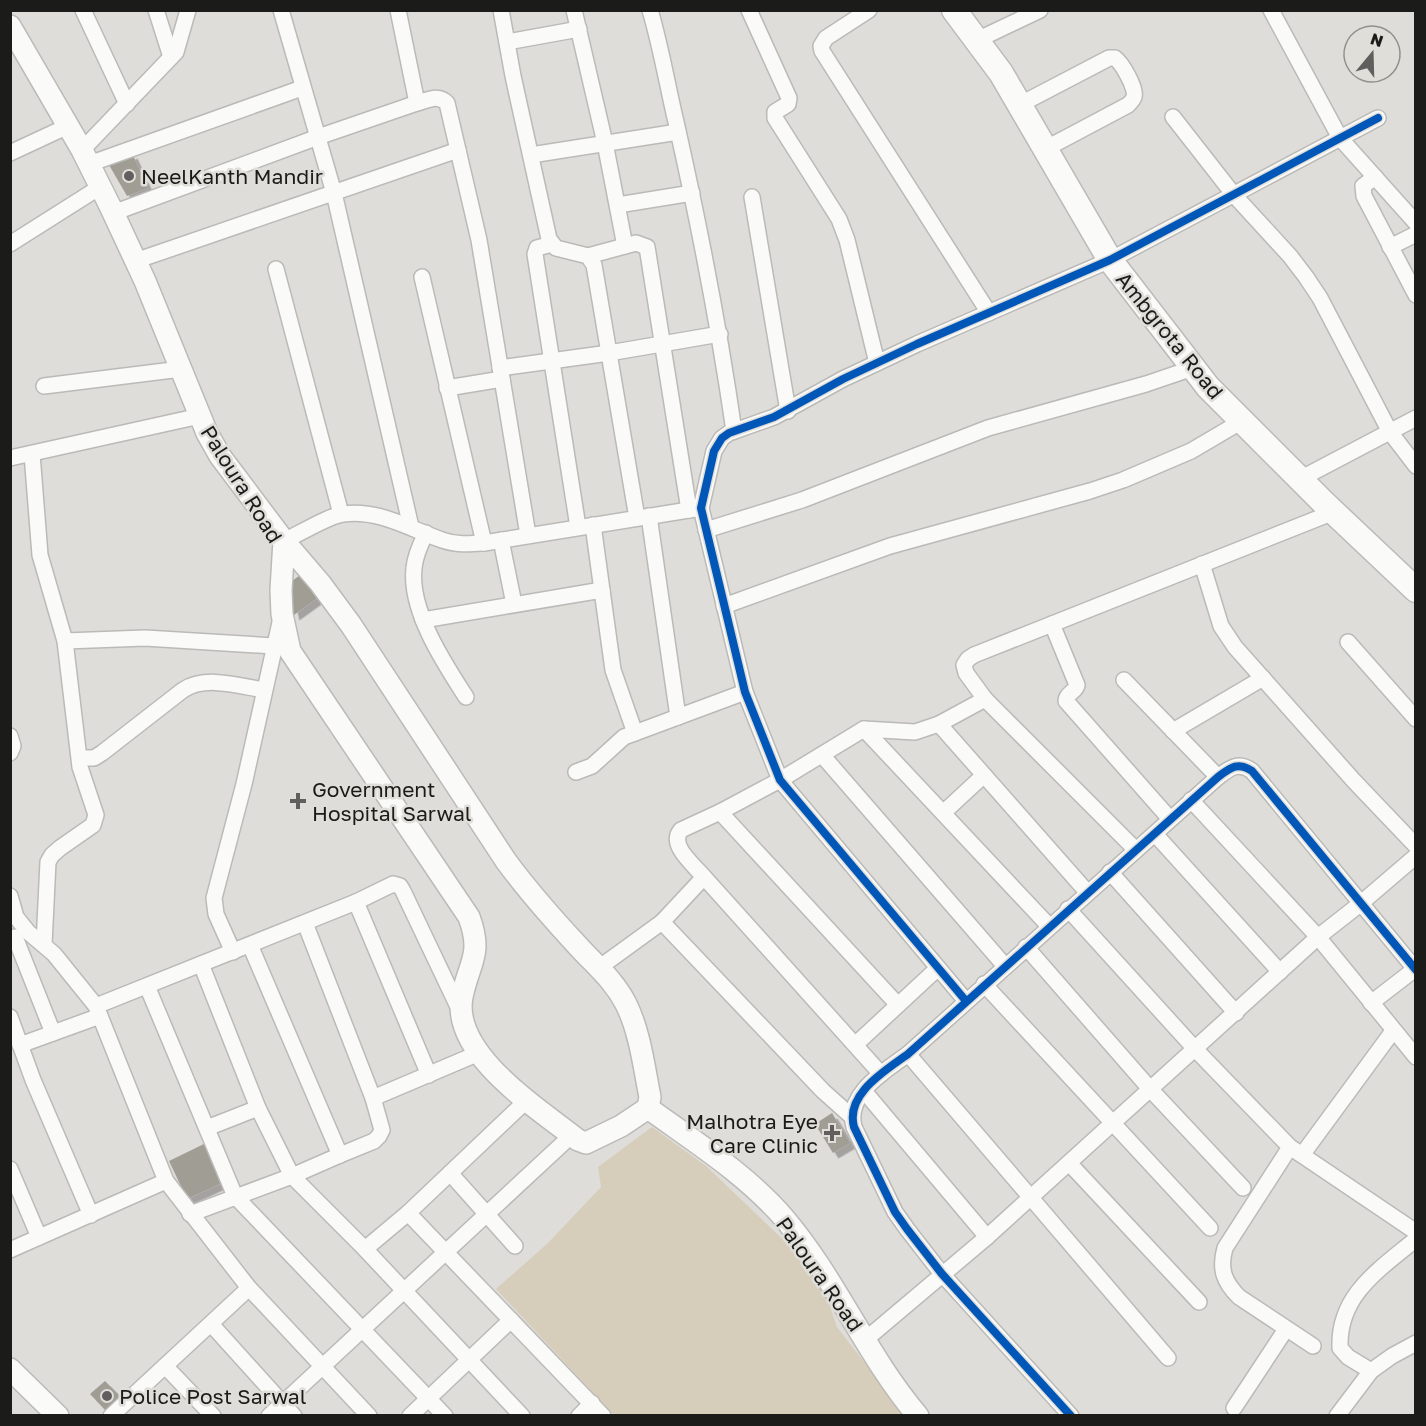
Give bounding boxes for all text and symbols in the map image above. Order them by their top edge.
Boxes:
north arrow [1342,24,1402,84]
text: N [1368,28,1386,51]
place label: NeelKanth Mandir [141,163,323,189]
marker: NeelKanth Mandir [122,169,136,183]
street label: Ambgrota Road [1111,266,1229,404]
street label: Paloura Road [196,420,288,548]
place label: Government Hospital Sarwal [312,776,472,826]
marker: Government Hospital Sarwal [289,792,307,810]
place label: Malhotra Eye Care Clinic [686,1108,818,1158]
marker: Malhotra Eye Care Clinic [823,1124,841,1142]
street label: Paloura Road [771,1212,869,1336]
place label: Police Post Sarwal [119,1383,306,1409]
marker: Police Post Sarwal [100,1389,114,1403]

